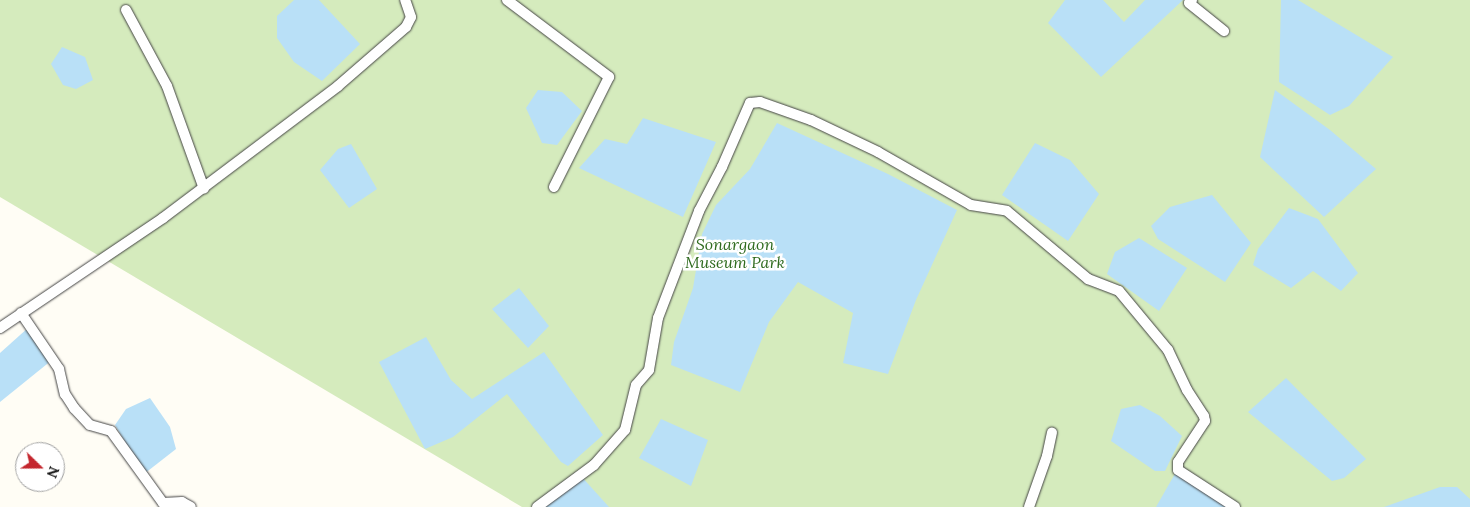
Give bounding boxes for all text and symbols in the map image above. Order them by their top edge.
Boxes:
park label: Sonargaon Museum Park [685,234,785,272]
north arrow [15,442,65,492]
text: N [43,464,63,481]

